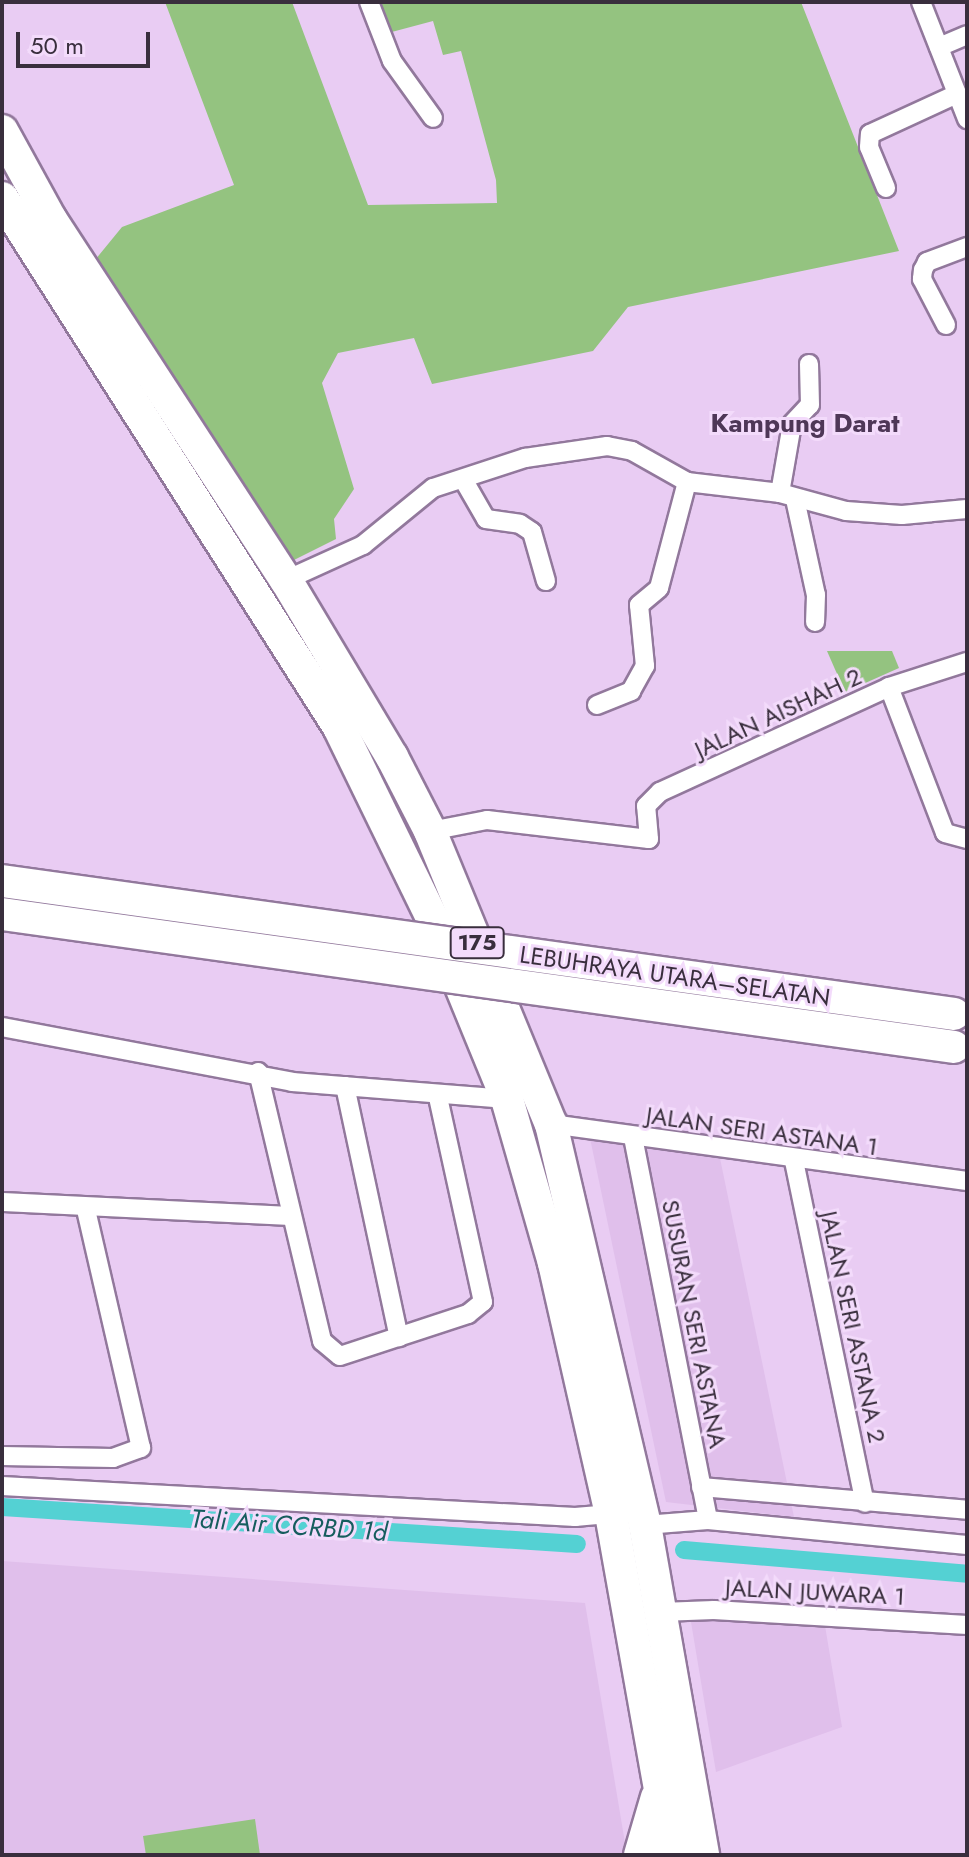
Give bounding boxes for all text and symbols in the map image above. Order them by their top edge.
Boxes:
scale bar [20,16,154,66]
text: 50 m [30,28,84,63]
district label: Kampung Darat [710,408,900,440]
street label: JALAN AISHAH 2 [690,662,866,764]
road number: 175 [449,925,505,961]
street label: LEBUHRAYA UTARA–SELATAN [518,940,832,1012]
street label: JALAN SERI ASTANA 1 [644,1100,880,1162]
street label: SUSURAN SERI ASTANA [656,1197,732,1451]
street label: JALAN SERI ASTANA 2 [814,1208,892,1446]
water label: Tali Air CCRBD 1d [190,1504,388,1548]
street label: JALAN JUWARA 1 [724,1573,906,1611]

